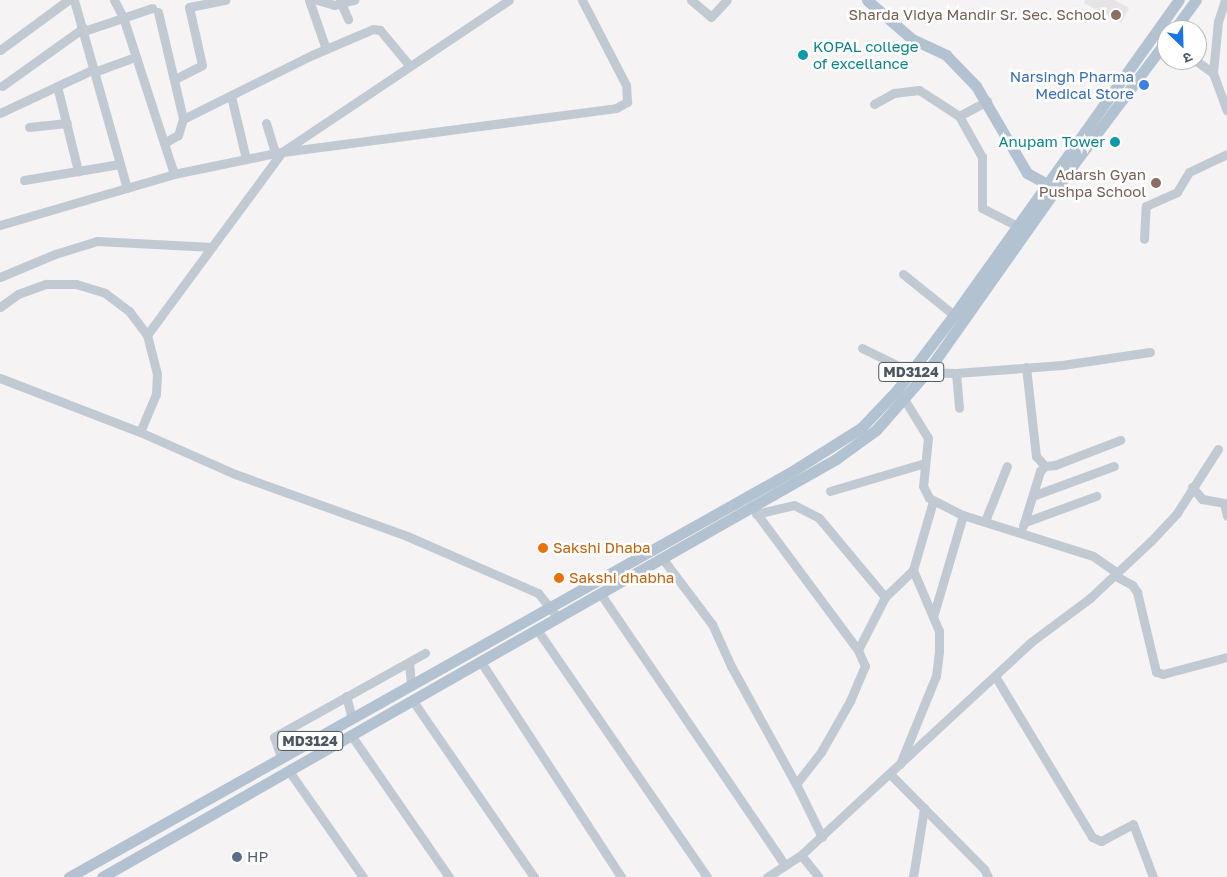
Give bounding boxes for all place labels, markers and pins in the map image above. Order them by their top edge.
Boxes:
place label: Sharda Vidya Mandir Sr. Sec. School [849,6,1106,24]
marker: Sharda Vidya Mandir Sr. Sec. School [1110,9,1122,21]
place label: KOPAL college of excellance [813,37,918,72]
marker: KOPAL college of excellance [797,49,809,61]
place label: Narsingh Pharma Medical Store [1010,67,1134,102]
marker: Narsingh Pharma Medical Store [1138,79,1150,91]
place label: Anupam Tower [999,133,1105,151]
marker: Anupam Tower [1109,136,1121,148]
place label: Adarsh Gyan Pushpa School [1039,165,1146,200]
marker: Adarsh Gyan Pushpa School [1150,177,1162,189]
place label: Sakshi Dhaba [553,539,650,557]
marker: Sakshi Dhaba [537,542,549,554]
place label: Sakshi dhabha [569,569,674,587]
marker: Sakshi dhabha [553,572,565,584]
place label: HP [247,848,268,866]
marker: HP [231,851,243,863]

